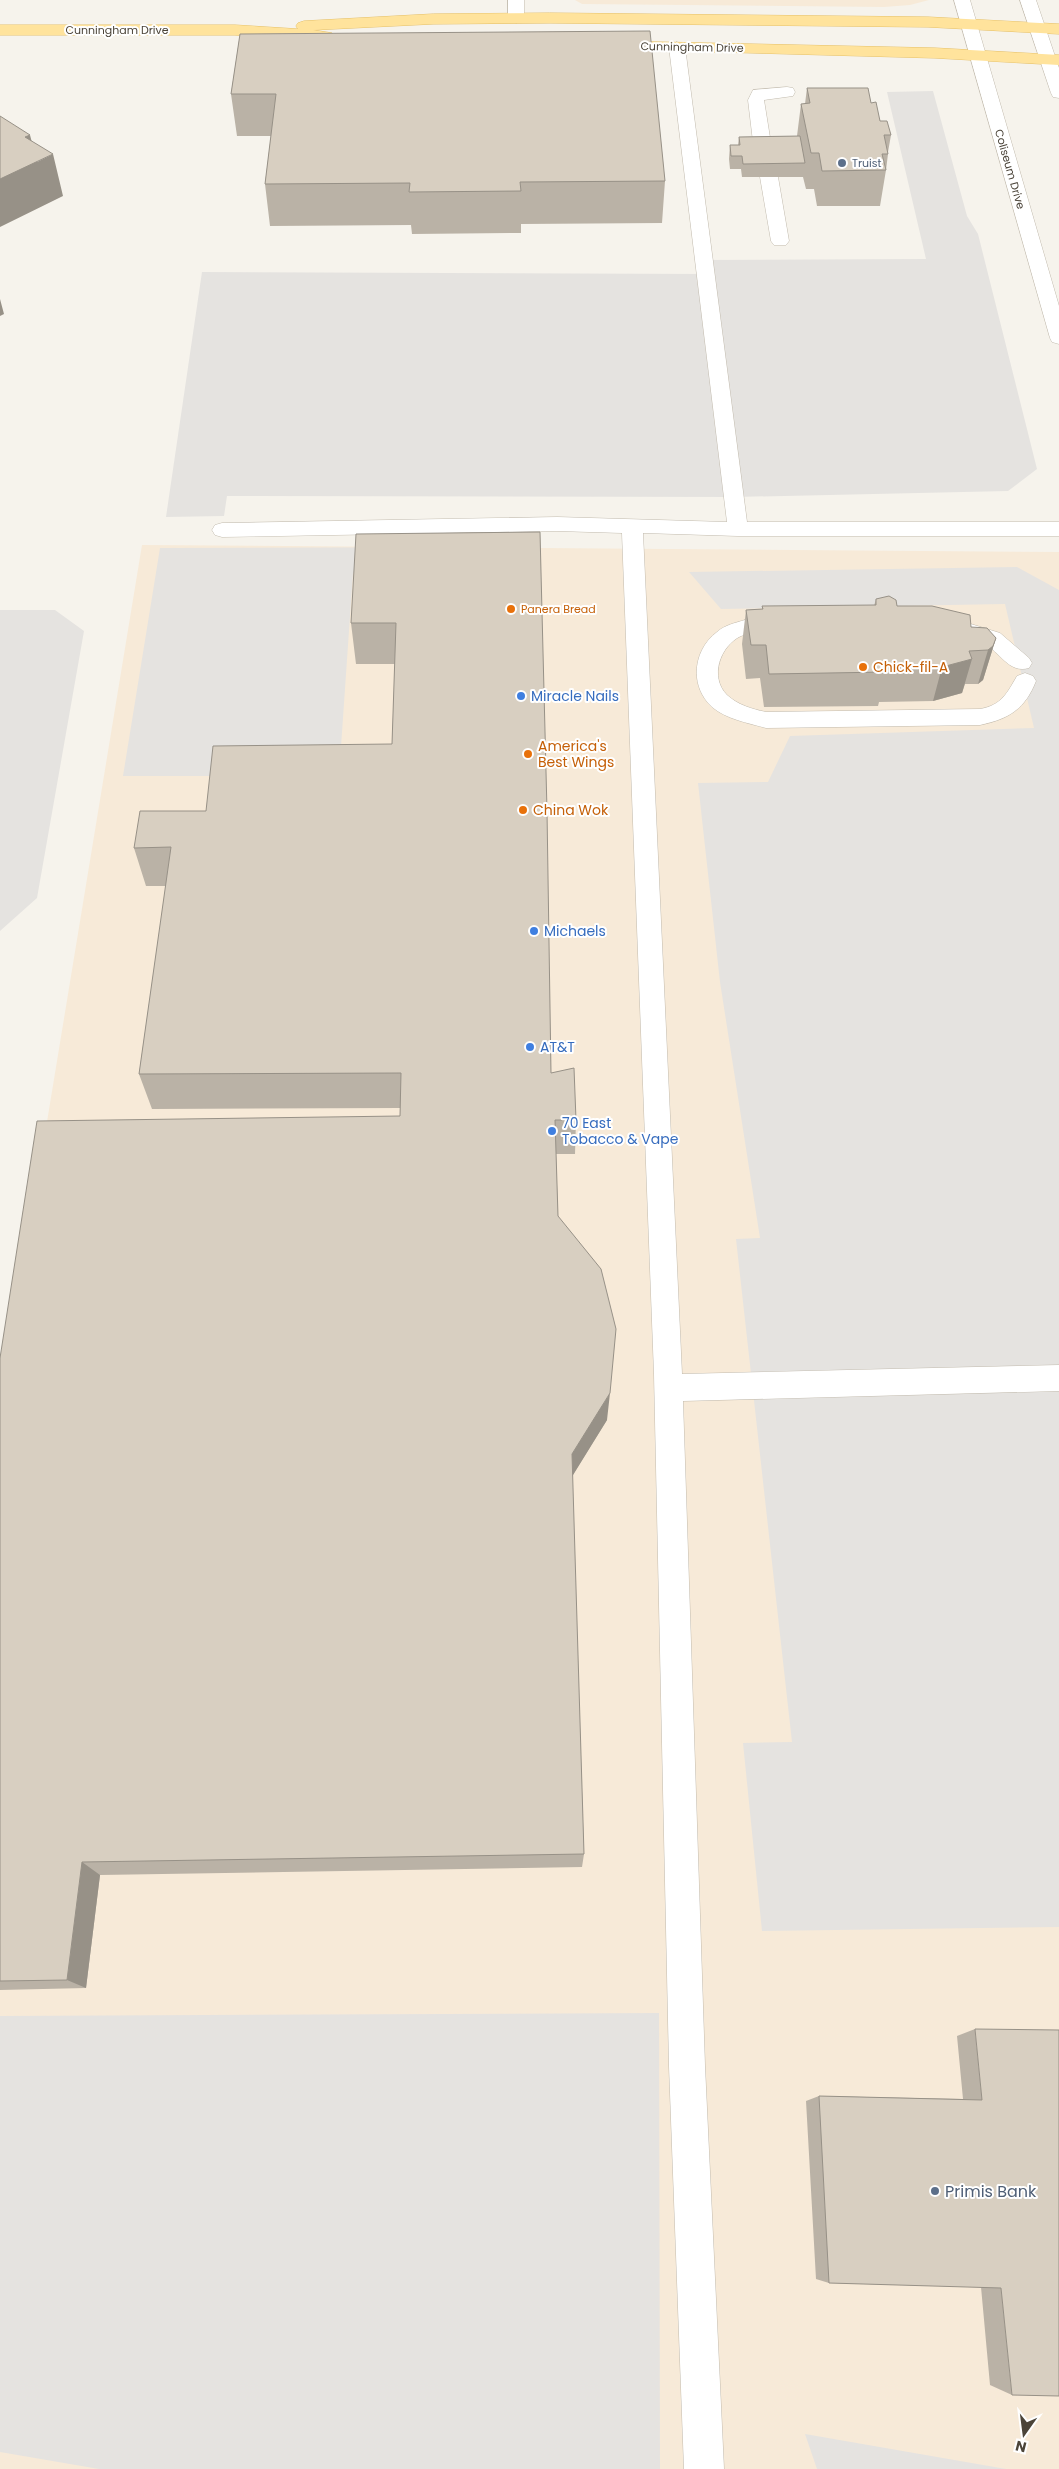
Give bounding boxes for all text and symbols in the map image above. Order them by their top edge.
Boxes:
street label: Cunningham Drive [65,22,169,38]
street label: Cunningham Drive [640,38,744,56]
street label: Coliseum Drive [991,127,1029,211]
place label: Truist [852,155,882,171]
marker: Truist [836,157,848,169]
place label: Panera Bread [521,601,596,617]
marker: Panera Bread [505,603,517,615]
place label: Chick-fil-A [873,657,948,677]
marker: Chick-fil-A [857,661,869,673]
place label: Miracle Nails [531,686,619,706]
marker: Miracle Nails [515,690,527,702]
place label: America's Best Wings [538,736,614,772]
marker: America's Best Wings [522,748,534,760]
place label: China Wok [533,800,609,820]
marker: China Wok [517,804,529,816]
place label: Michaels [544,921,606,941]
marker: Michaels [528,925,540,937]
place label: AT&T [540,1037,575,1057]
marker: AT&T [524,1041,536,1053]
place label: 70 East Tobacco & Vape [562,1113,679,1149]
marker: 70 East Tobacco & Vape [546,1125,558,1137]
place label: Primis Bank [945,2180,1037,2203]
marker: Primis Bank [929,2185,941,2197]
north arrow [999,2409,1049,2459]
text: N [1013,2436,1028,2458]

